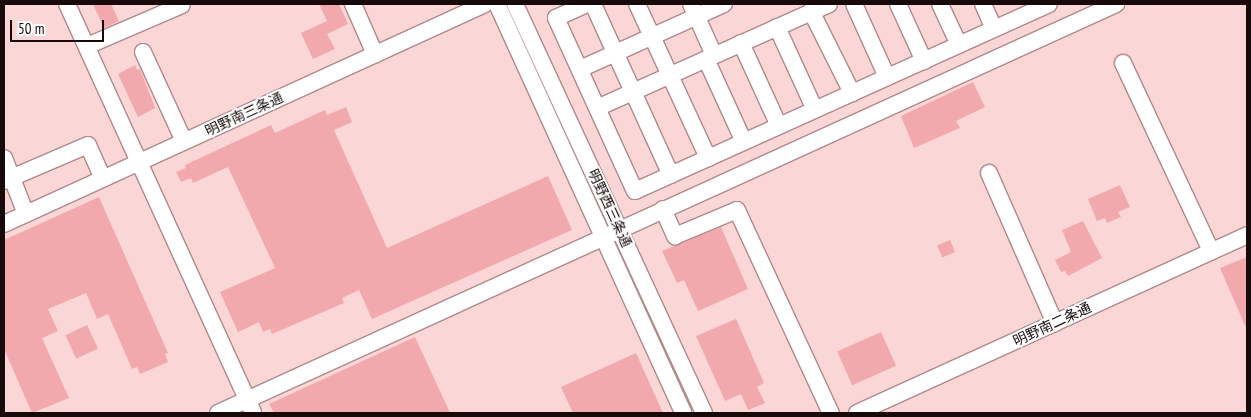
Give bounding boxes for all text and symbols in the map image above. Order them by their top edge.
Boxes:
scale bar [12,10,106,42]
text: 50 m [18,19,44,38]
street label: 明野南三条通 [202,89,286,139]
street label: 明野西三条通 [585,166,635,250]
street label: 明野南二条通 [1010,299,1094,349]

